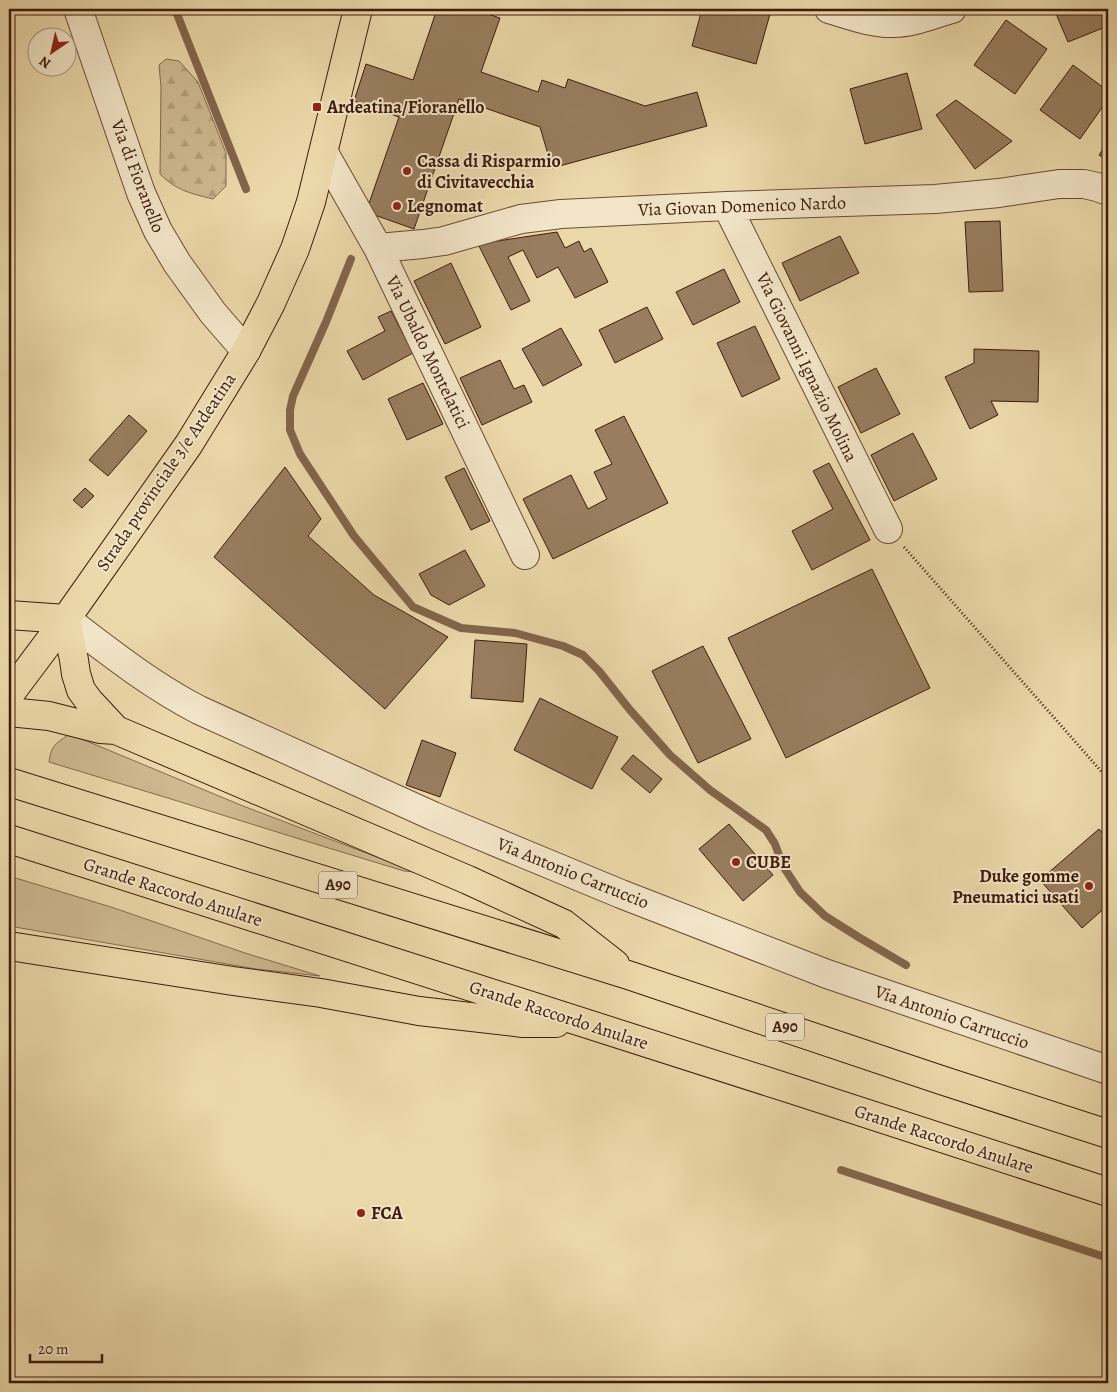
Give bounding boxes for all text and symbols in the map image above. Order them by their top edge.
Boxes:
north arrow [28,28,78,78]
text: N [35,52,55,73]
place label: Ardeatina/Fioranello [326,95,485,119]
marker: Ardeatina/Fioranello [311,101,323,113]
street label: Via di Fioranello [105,115,171,236]
place label: Cassa di Risparmio di Civitavecchia [417,149,561,194]
marker: Cassa di Risparmio di Civitavecchia [401,165,413,177]
street label: Via Giovan Domenico Nardo [637,190,846,222]
place label: Legnomat [407,194,483,218]
marker: Legnomat [391,200,403,212]
street label: Via Giovanni Ignazio Molina [750,267,864,466]
street label: Via Ubaldo Montelatici [380,270,476,433]
street label: Strada provinciale 3/e Ardeatina [90,368,242,576]
street label: Via Antonio Carruccio [493,831,653,914]
place label: CUBE [746,850,791,874]
street label: Grande Raccordo Anulare [80,852,266,932]
marker: CUBE [730,856,742,868]
place label: Duke gomme Pneumatici usati [952,864,1079,909]
road number: A90 [319,872,357,898]
marker: Duke gomme Pneumatici usati [1083,880,1095,892]
street label: Grande Raccordo Anulare [466,975,652,1055]
street label: Via Antonio Carruccio [871,979,1032,1055]
road number: A90 [766,1014,804,1040]
street label: Grande Raccordo Anulare [851,1099,1037,1179]
place label: FCA [371,1201,403,1225]
marker: FCA [355,1207,367,1219]
scale bar [30,1332,102,1364]
text: 20 m [38,1339,69,1359]

